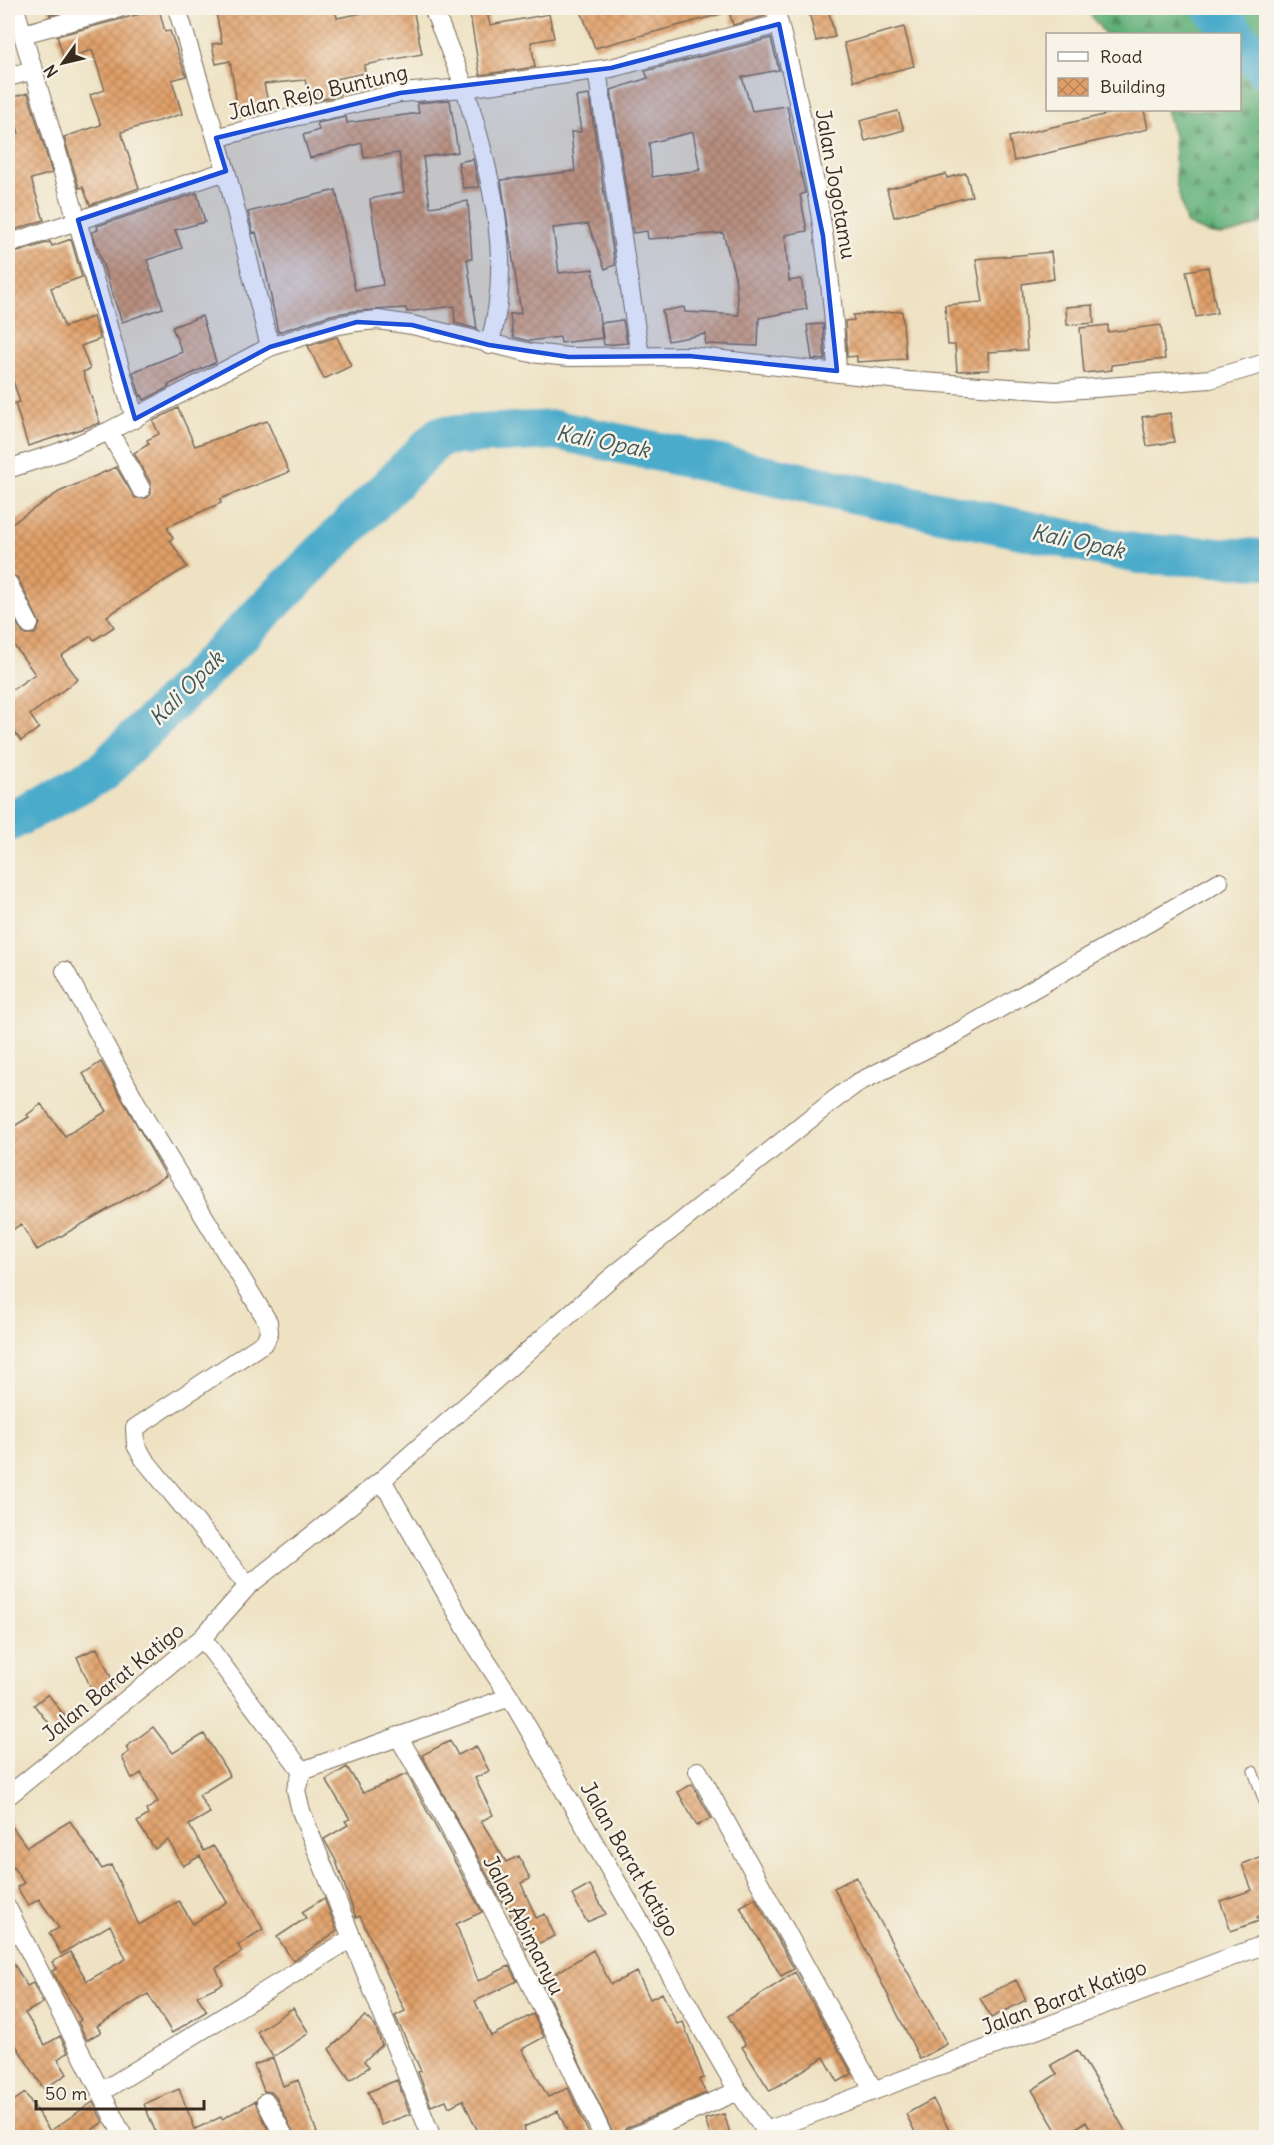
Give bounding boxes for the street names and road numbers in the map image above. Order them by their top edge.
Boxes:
street label: Jalan Rejo Buntung [226,58,410,126]
street label: Jalan Jogotamu [810,107,862,261]
street label: Jalan Barat Katigo [37,1617,189,1747]
street label: Jalan Barat Katigo [575,1777,685,1941]
street label: Jalan Abimanyu [477,1851,571,1999]
street label: Jalan Barat Katigo [978,1953,1150,2041]

